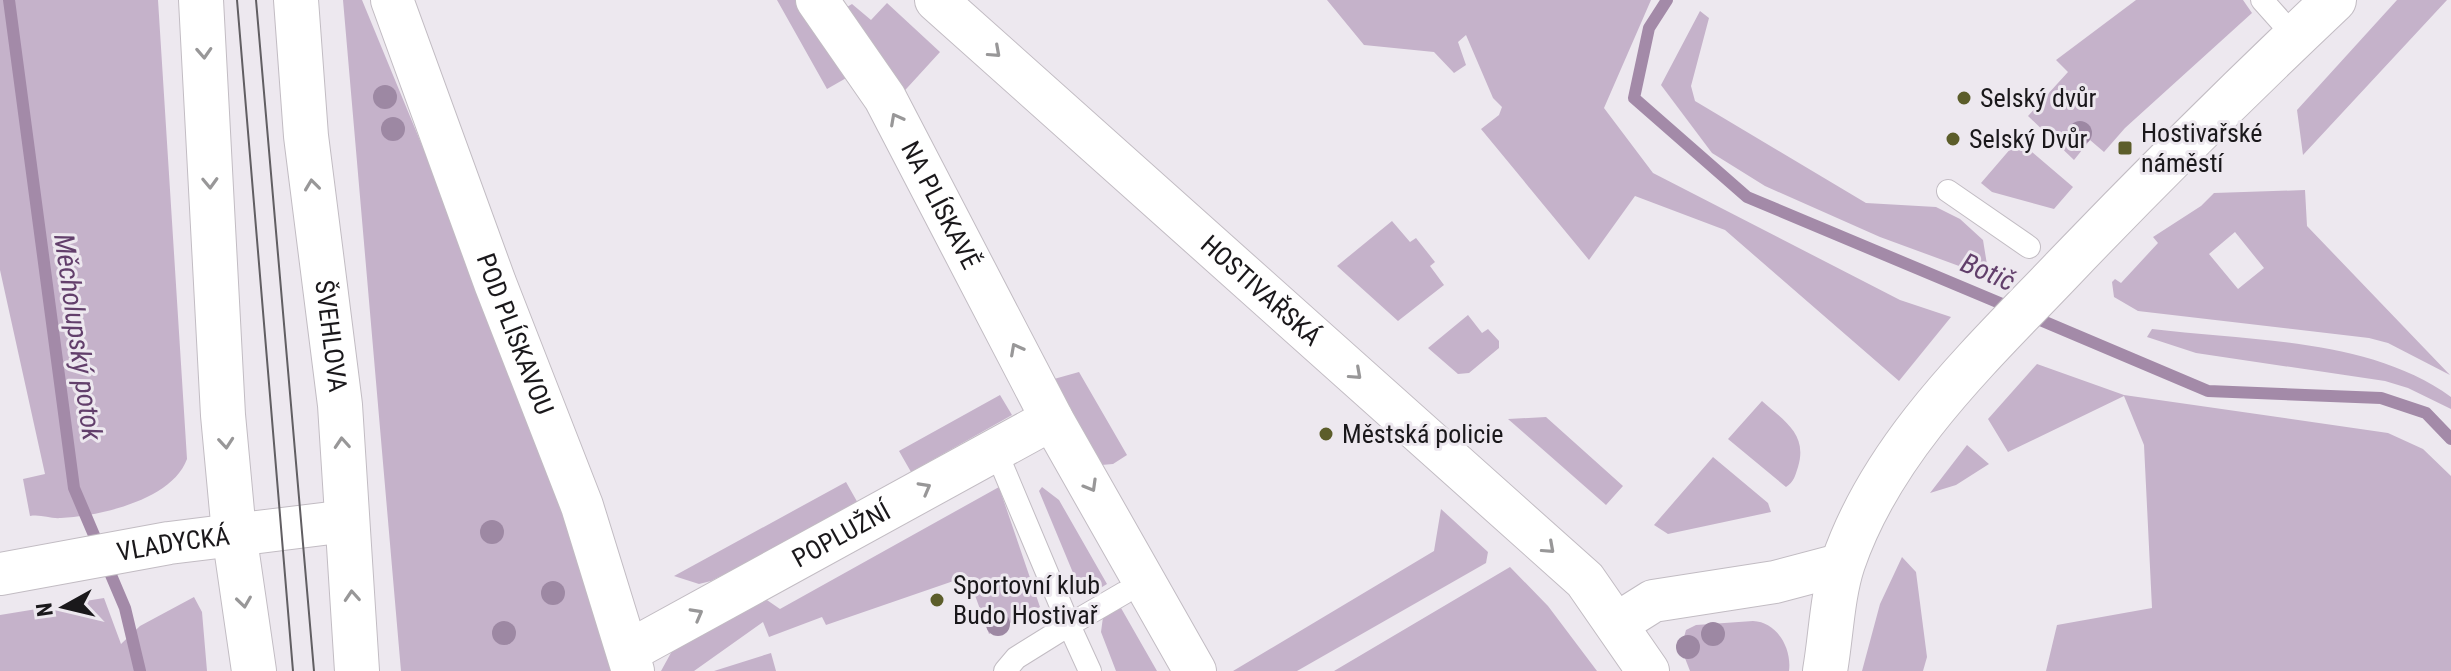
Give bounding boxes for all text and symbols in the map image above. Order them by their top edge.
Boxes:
one-way arrow [985,42,1000,57]
one-way arrow [195,47,212,60]
place label: Selský dvůr [1980,83,2097,113]
marker: Selský dvůr [1955,89,1973,107]
one-way arrow [890,113,905,127]
place label: Hostivařské náměstí [2141,118,2263,178]
place label: Selský Dvůr [1969,124,2088,154]
marker: Selský Dvůr [1944,130,1962,148]
street label: NA PLÍSKAVĚ [895,136,986,274]
marker: Hostivařské náměstí [2116,139,2134,157]
one-way arrow [201,178,218,190]
one-way arrow [304,178,321,192]
street label: HOSTIVAŘSKÁ [1195,229,1327,352]
water label: Měcholupský potok [47,232,109,443]
water label: Botič [1956,246,2020,298]
street label: POD PLÍSKAVOU [471,249,560,419]
street label: ŠVEHLOVA [309,278,353,394]
one-way arrow [1010,343,1025,358]
one-way arrow [1346,365,1361,379]
place label: Městská policie [1342,419,1503,449]
marker: Městská policie [1317,425,1335,443]
one-way arrow [334,436,351,449]
one-way arrow [217,437,234,450]
one-way arrow [1081,477,1097,492]
one-way arrow [916,482,930,498]
street label: POPLUŽNÍ [787,495,897,574]
street label: VLADYCKÁ [114,521,231,567]
one-way arrow [1540,538,1555,552]
north arrow [24,567,104,647]
place label: Sportovní klub Budo Hostivař [953,570,1100,630]
one-way arrow [343,589,360,602]
marker: Sportovní klub Budo Hostivař [928,591,946,609]
one-way arrow [235,595,252,609]
text: N [31,601,58,618]
one-way arrow [689,608,703,623]

